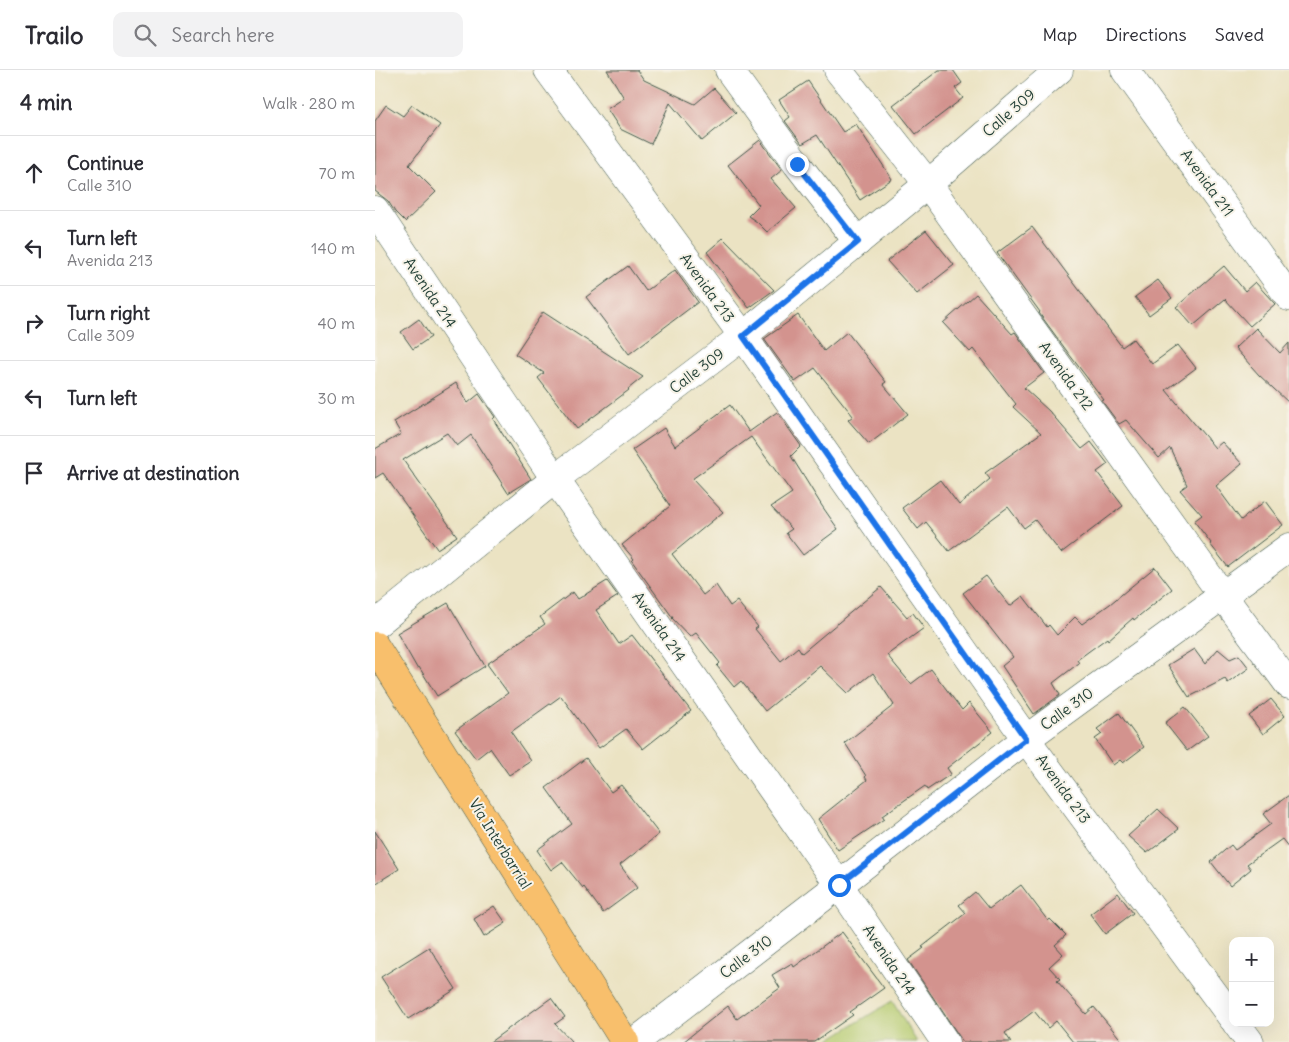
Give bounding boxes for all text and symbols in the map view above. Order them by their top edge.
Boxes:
search box [113,12,463,57]
text: Trailo [25,20,83,50]
icon: search [131,21,159,49]
text: Search here [171,23,274,47]
text: Map [1042,23,1077,46]
text: Directions [1105,23,1187,46]
text: Saved [1215,23,1264,46]
street label: Calle 309 [978,85,1039,141]
text: 4 min [20,89,72,116]
text: Walk · 280 m [263,93,355,113]
street label: Avenida 211 [1177,146,1238,220]
text: Continue [67,151,144,175]
route end [786,153,809,176]
icon: ahead [20,159,48,187]
text: 70 m [319,163,355,183]
text: Calle 310 [67,175,132,195]
text: Turn left [67,226,137,250]
icon: left [20,234,48,262]
text: 140 m [311,238,355,258]
text: Avenida 213 [67,250,153,270]
street label: Avenida 213 [676,250,739,326]
street label: Avenida 214 [400,254,461,332]
text: Turn right [67,301,150,325]
icon: right [20,309,48,337]
text: 40 m [317,313,355,333]
text: Calle 309 [67,325,135,345]
street label: Avenida 212 [1035,338,1098,414]
street label: Calle 309 [666,344,728,397]
icon: left [20,384,48,412]
text: Turn left [67,386,137,410]
text: 30 m [318,388,355,408]
icon: arrive [20,459,48,487]
text: Arrive at destination [67,461,240,485]
street label: Avenida 214 [628,588,691,666]
street label: Calle 310 [1036,683,1097,734]
street label: Avenida 213 [1032,751,1095,827]
street label: Vía Interbarrial [465,795,536,893]
route start [828,874,851,897]
street label: Avenida 214 [859,921,920,999]
street label: Calle 310 [716,931,776,983]
map controls [1229,937,1274,1027]
button: + [1229,937,1274,982]
button: − [1229,982,1274,1027]

